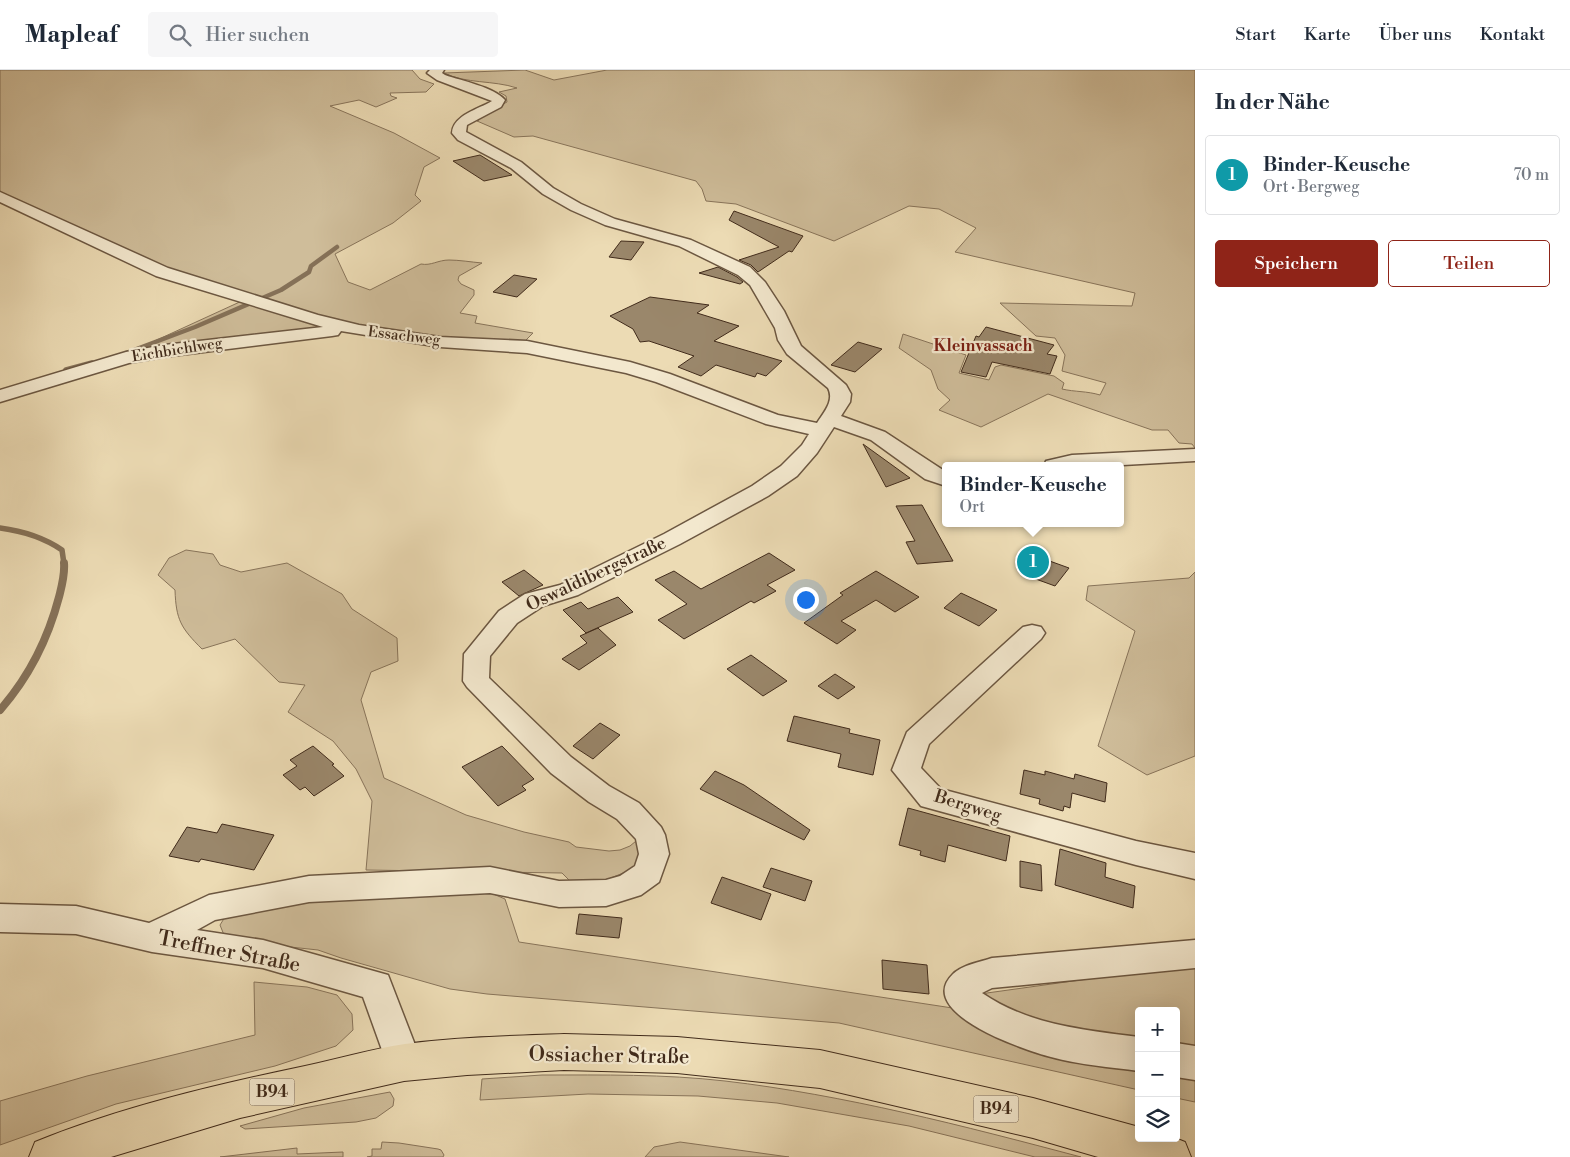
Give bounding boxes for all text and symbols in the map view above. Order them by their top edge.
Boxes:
search box [148,12,498,57]
text: Mapleaf [25,20,118,50]
icon: search [166,21,194,49]
text: Hier suchen [206,23,310,47]
text: Start [1235,23,1276,46]
text: Karte [1304,23,1351,46]
text: Über uns [1379,23,1452,46]
text: Kontakt [1480,23,1545,46]
text: In der Nähe [1215,90,1330,116]
text: Binder-Keusche [1263,153,1410,177]
text: 1 [1228,165,1236,185]
text: 70 m [1513,165,1549,185]
text: Ort · Bergweg [1263,177,1359,197]
button: Speichern [1215,240,1378,287]
button: Teilen [1388,240,1550,287]
street label: Essachweg [367,322,442,350]
street label: Eichbichlweg [130,333,224,367]
district label: Kleinvassach [934,336,1033,356]
popup [942,462,1124,527]
text: Binder-Keusche [959,473,1107,497]
text: Ort [959,497,985,517]
street label: Oswaldibergstraße [522,531,670,617]
pin: 1 [1017,543,1049,581]
your location [793,587,819,613]
street label: Bergweg [931,785,1005,827]
street label: Treffner Straße [155,925,303,979]
map controls [1135,1007,1180,1142]
button: + [1135,1007,1180,1052]
street label: Ossiacher Straße [528,1042,690,1070]
button: − [1135,1052,1180,1097]
road number: B94 [250,1079,294,1106]
road number: B94 [974,1096,1018,1122]
button: layers [1135,1097,1180,1142]

